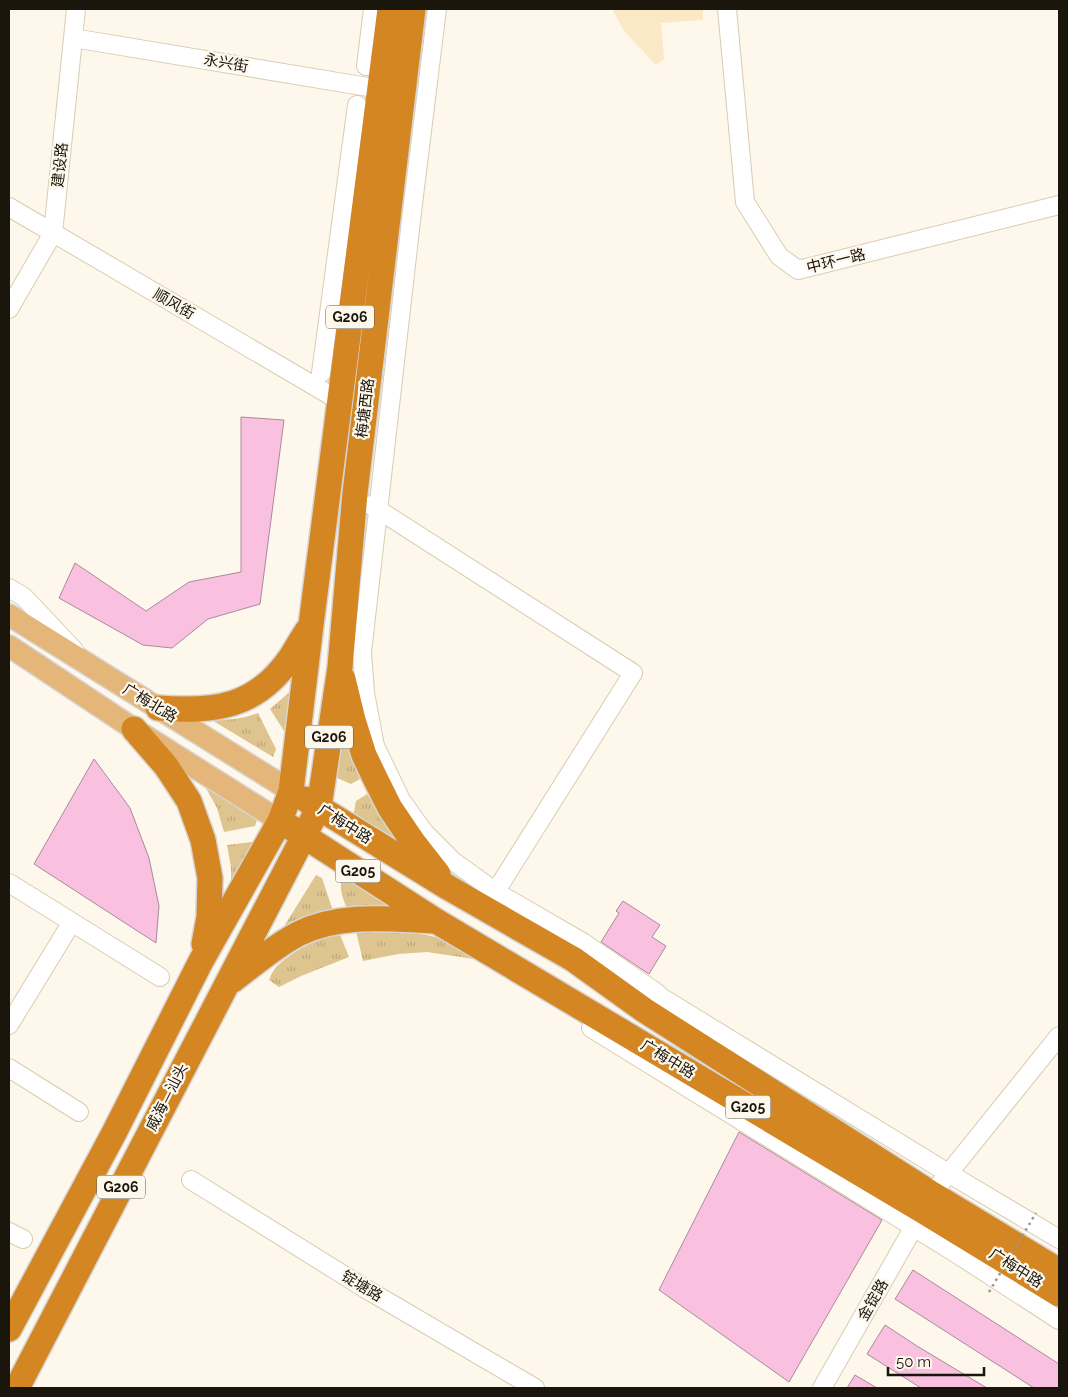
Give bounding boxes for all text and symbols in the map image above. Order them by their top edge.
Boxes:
street label: 永兴街 [202,50,250,76]
street label: 建设路 [49,142,71,188]
street label: 中环一路 [805,245,867,277]
street label: 顺风街 [150,285,198,323]
road number: G206 [326,306,374,328]
street label: 梅塘西路 [352,377,378,439]
street label: 广梅北路 [120,680,180,726]
road number: G206 [305,726,353,749]
street label: 广梅中路 [315,800,375,848]
road number: G205 [336,859,380,882]
street label: 广梅中路 [638,1036,698,1082]
street label: 威海—汕头 [142,1060,192,1134]
road number: G205 [726,1096,770,1118]
road number: G206 [97,1176,145,1198]
street label: 广梅中路 [986,1244,1046,1292]
street label: 锭塘路 [338,1267,386,1305]
street label: 金锭路 [854,1276,892,1324]
scale bar [888,1344,984,1376]
text: 50 m [896,1353,931,1371]

